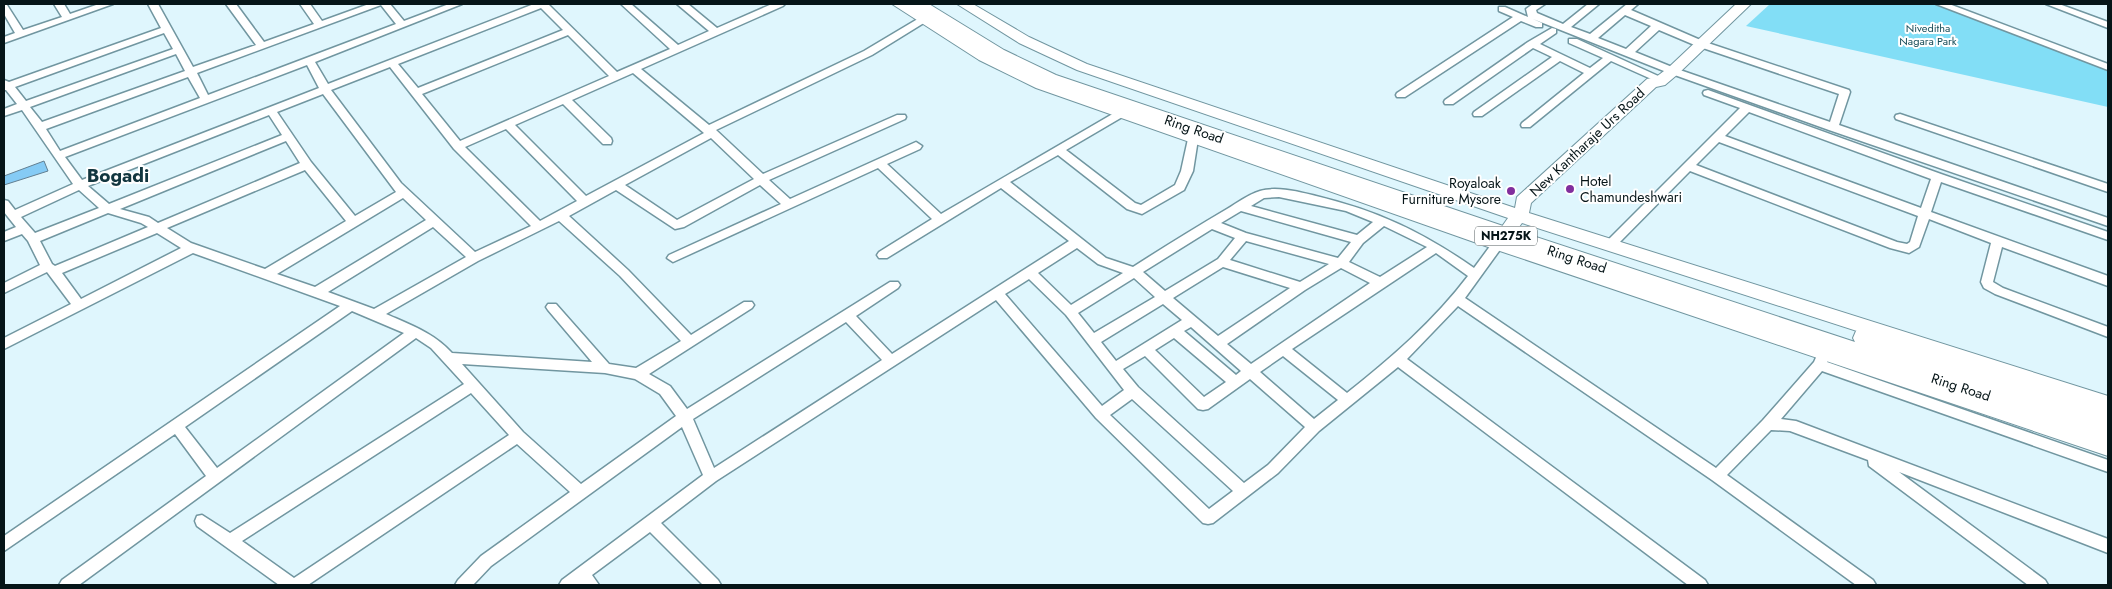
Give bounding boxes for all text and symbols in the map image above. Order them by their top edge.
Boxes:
park label: Niveditha Nagara Park [1899,20,1957,49]
street label: New Kantharaje Urs Road [1525,83,1649,201]
street label: Ring Road [1162,110,1226,148]
district label: Bogadi [87,162,149,189]
place label: Hotel Chamundeshwari [1580,171,1682,207]
place label: Royaloak Furniture Mysore [1402,173,1502,209]
marker: Hotel Chamundeshwari [1564,183,1576,195]
marker: Royaloak Furniture Mysore [1505,185,1517,197]
road number: NH275K [1475,227,1537,246]
street label: Ring Road [1545,240,1609,278]
street label: Ring Road [1929,368,1993,406]

